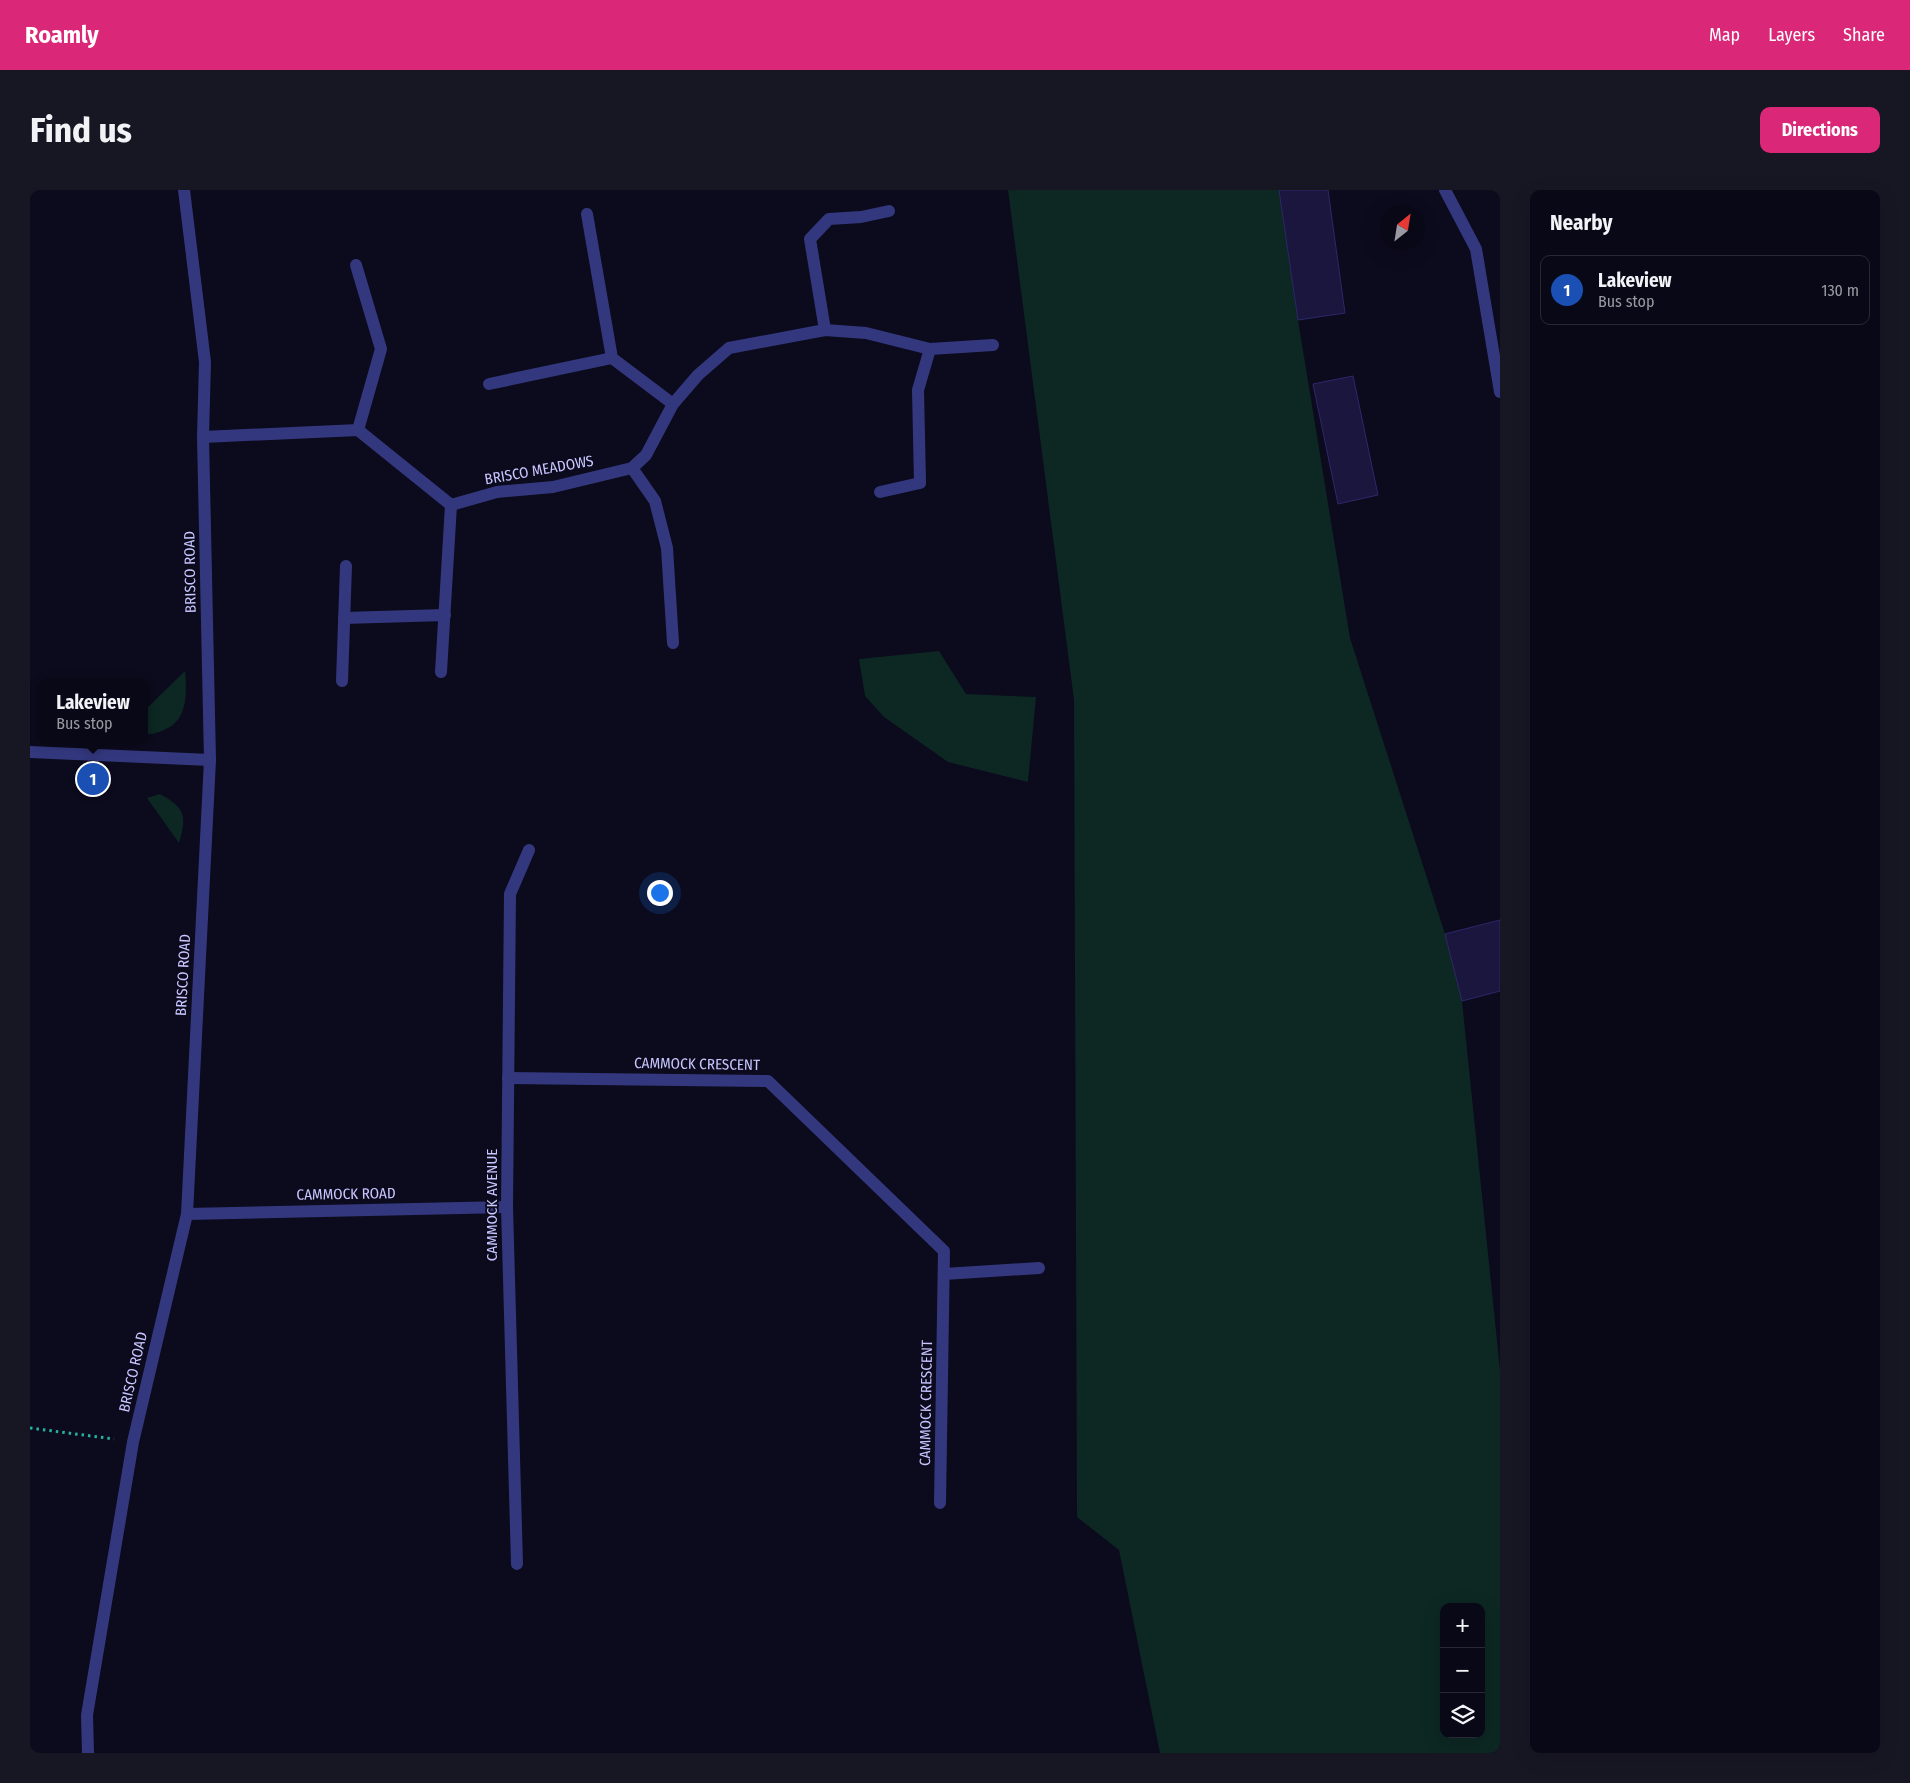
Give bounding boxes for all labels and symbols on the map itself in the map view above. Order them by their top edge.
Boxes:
north arrow [1380,205,1425,250]
street label: BRISCO MEADOWS [483,452,595,488]
street label: BRISCO ROAD [180,531,200,613]
pin: 1 [77,760,109,798]
your location [647,880,673,906]
street label: BRISCO ROAD [172,934,194,1016]
street label: CAMMOCK CRESCENT [634,1054,760,1074]
street label: CAMMOCK AVENUE [483,1149,501,1261]
street label: CAMMOCK ROAD [296,1184,396,1204]
street label: BRISCO ROAD [115,1330,151,1414]
street label: CAMMOCK CRESCENT [916,1340,936,1466]

